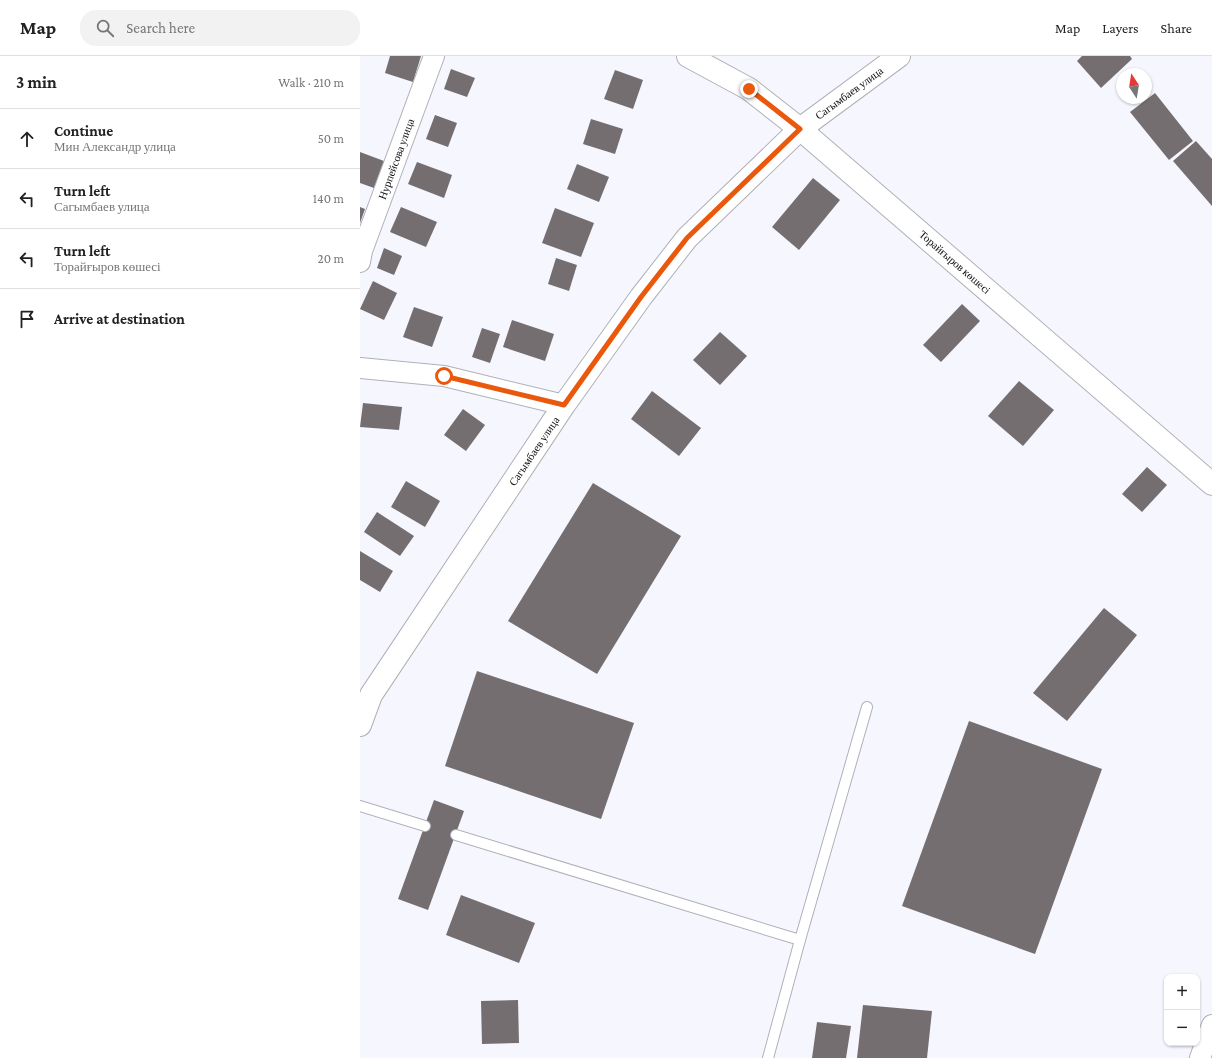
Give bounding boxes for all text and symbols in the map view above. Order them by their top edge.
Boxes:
search box [80,10,360,46]
text: Map [20,17,56,38]
icon: search [94,17,116,39]
text: Search here [126,20,195,36]
text: Map [1055,20,1080,36]
text: Layers [1102,20,1139,36]
text: Share [1161,20,1192,36]
street label: Сагымбаев улица [813,64,885,122]
north arrow [1116,68,1152,104]
text: 3 min [16,73,57,92]
text: Walk · 210 m [278,75,344,90]
route end [740,80,758,98]
street label: Нурпейсова улица [376,117,416,201]
text: Continue [54,123,113,139]
icon: ahead [16,128,38,150]
text: 50 m [318,131,344,146]
text: Мин Александр улица [54,139,176,154]
text: Turn left [54,183,110,199]
icon: left [16,188,38,210]
text: 140 m [313,191,344,206]
text: Сагымбаев улица [54,199,150,214]
street label: Торайғыров көшесі [917,228,993,296]
text: Turn left [54,243,110,259]
icon: left [16,248,38,270]
text: 20 m [318,251,344,266]
text: Торайғыров көшесі [54,259,161,274]
icon: arrive [16,308,38,330]
text: Arrive at destination [54,311,185,327]
route start [435,367,453,385]
street label: Сагымбаев улица [506,414,562,488]
map controls [1164,974,1200,1046]
button: + [1164,974,1200,1010]
button: − [1164,1010,1200,1046]

